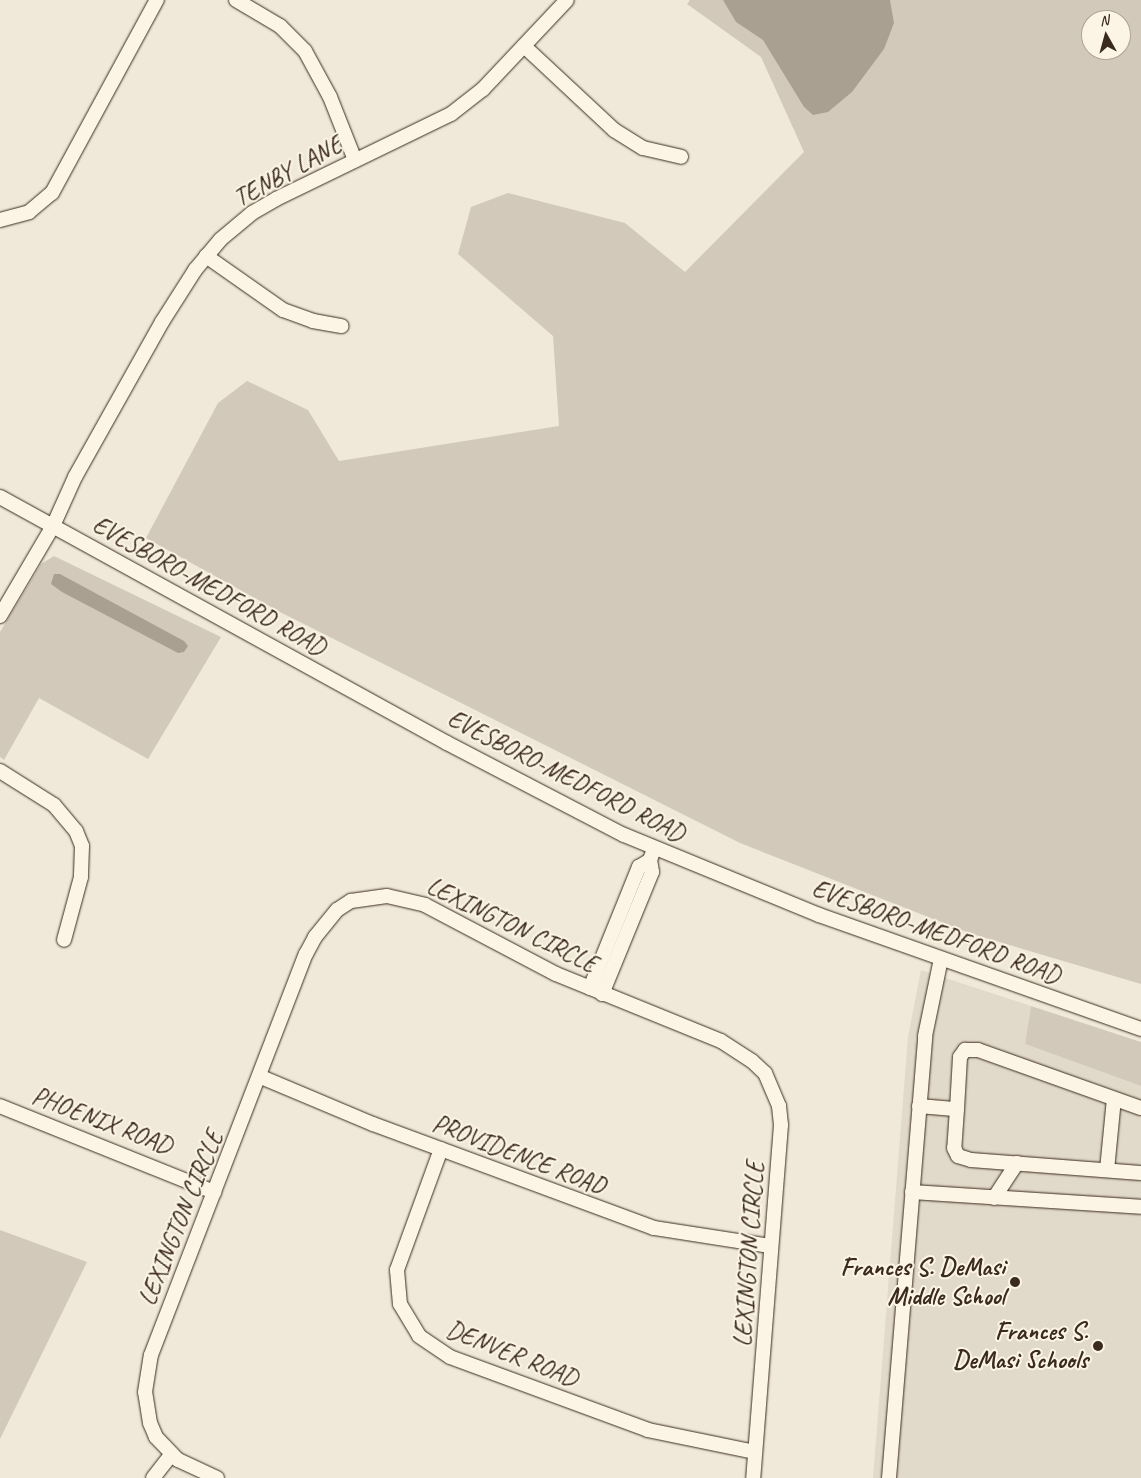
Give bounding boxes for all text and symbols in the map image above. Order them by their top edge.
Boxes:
north arrow [1081,10,1131,60]
text: N [1099,12,1110,30]
street label: TENBY LANE [228,130,348,214]
street label: EVESBORO-MEDFORD ROAD [87,509,331,663]
street label: EVESBORO-MEDFORD ROAD [442,703,690,849]
street label: LEXINGTON CIRCLE [422,871,602,979]
street label: EVESBORO-MEDFORD ROAD [807,873,1065,991]
street label: PHOENIX ROAD [28,1081,176,1161]
street label: PROVIDENCE ROAD [428,1108,610,1202]
street label: LEXINGTON CIRCLE [132,1126,230,1310]
street label: LEXINGTON CIRCLE [728,1160,770,1348]
place label: Frances S. DeMasi Middle School [841,1253,1005,1312]
marker: Frances S. DeMasi Middle School [1009,1276,1021,1288]
street label: DENVER ROAD [442,1314,582,1394]
place label: Frances S. DeMasi Schools [953,1317,1088,1376]
marker: Frances S. DeMasi Schools [1092,1340,1104,1352]

